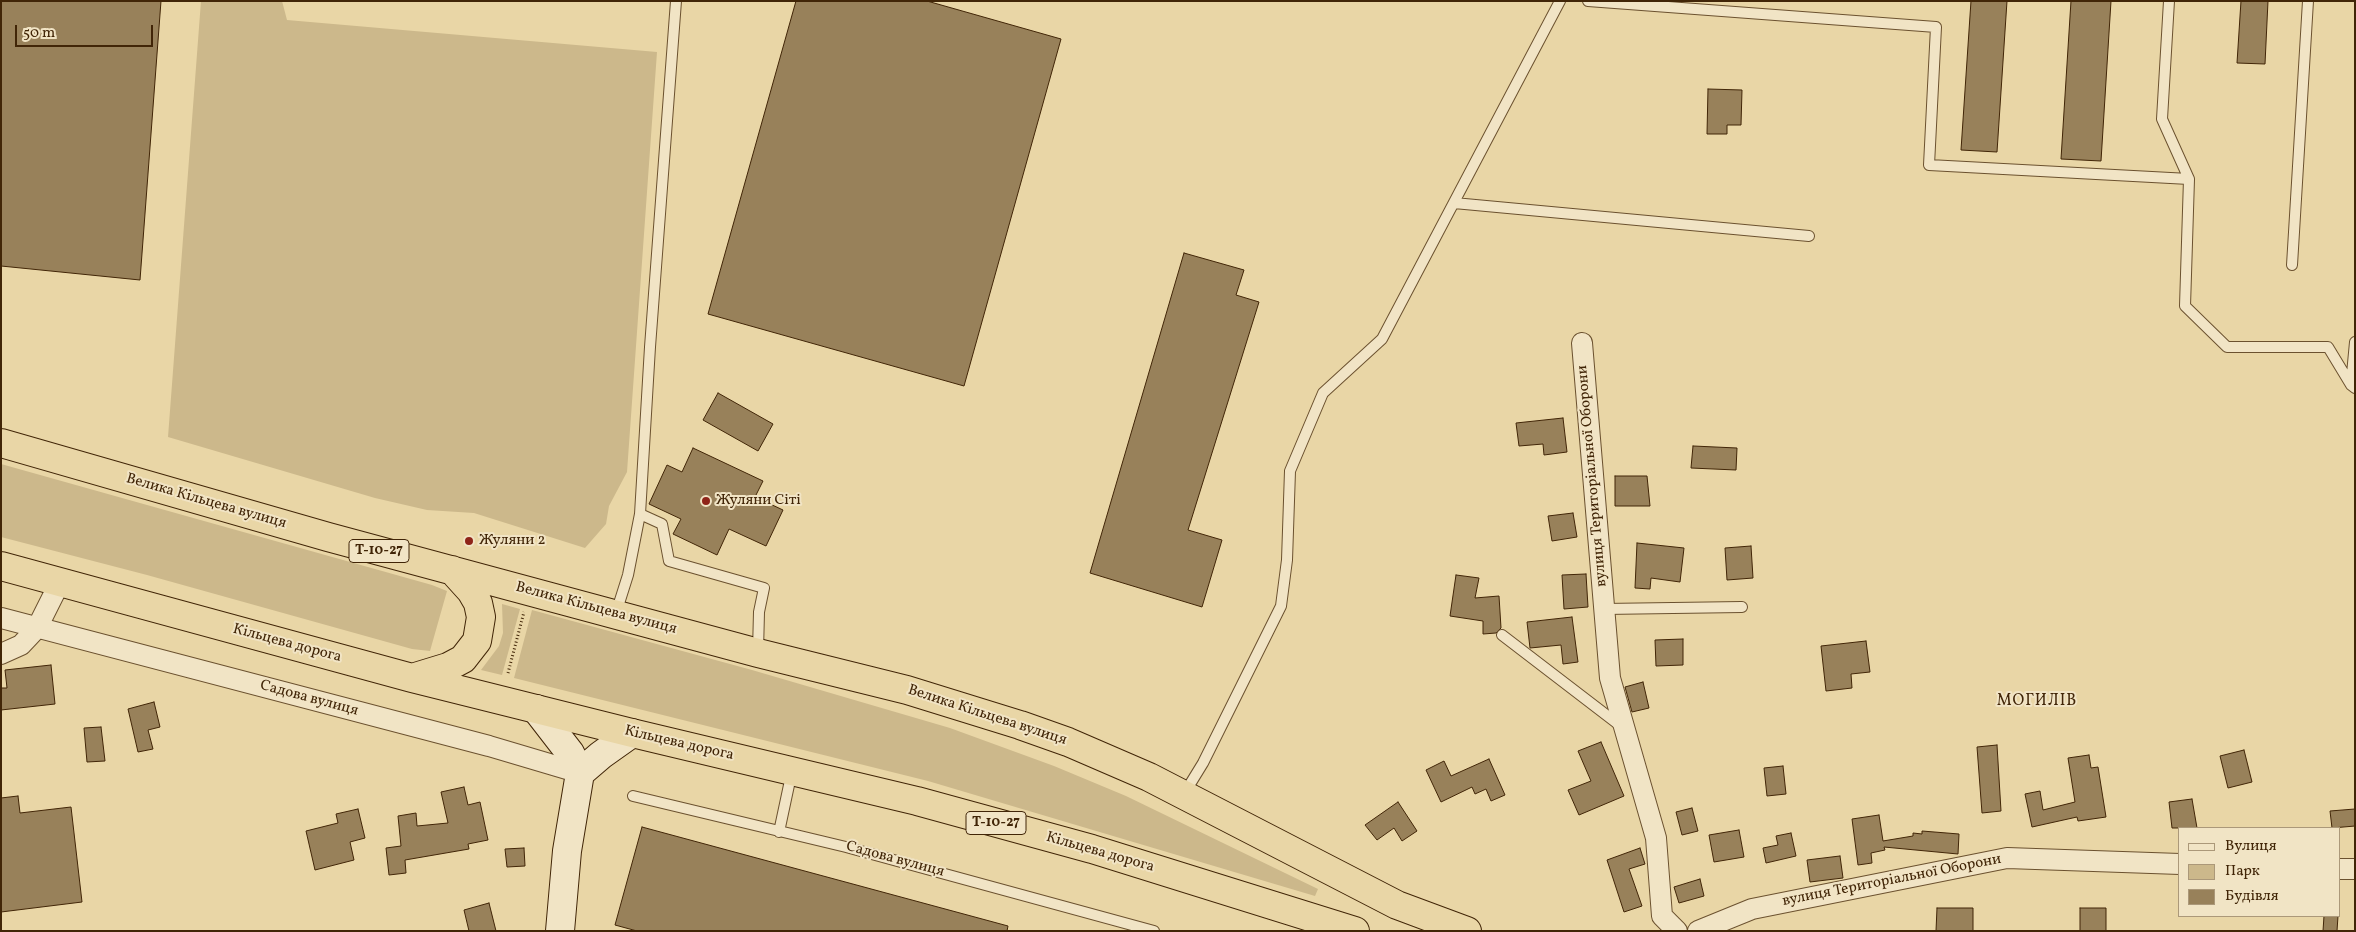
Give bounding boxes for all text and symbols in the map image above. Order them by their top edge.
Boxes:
scale bar [18,15,155,47]
text: 50 m [23,23,55,44]
street label: вулиця Територіальної Оборони [1574,364,1612,588]
street label: Велика Кільцева вулиця [124,470,288,534]
place label: Жуляни Сіті [716,492,801,510]
marker: Жуляни Сіті [700,495,712,507]
place label: Жуляни 2 [479,532,546,550]
marker: Жуляни 2 [463,535,475,547]
road number: Т-10-27 [349,540,409,562]
street label: Велика Кільцева вулиця [514,579,678,639]
street label: Кільцева дорога [231,621,343,667]
street label: Садова вулиця [258,677,360,721]
street label: Велика Кільцева вулиця [905,682,1069,750]
district label: МОГИЛІВ [1996,692,2078,712]
street label: Кільцева дорога [623,723,735,765]
road number: Т-10-27 [966,811,1026,834]
legend [2178,827,2341,917]
street label: Кільцева дорога [1044,829,1156,877]
text: Вулиця [2225,836,2276,857]
street label: Садова вулиця [844,838,946,882]
street label: вулиця Територіальної Оборони [1781,851,2003,911]
text: Парк [2225,861,2260,882]
text: Будівля [2225,886,2279,907]

